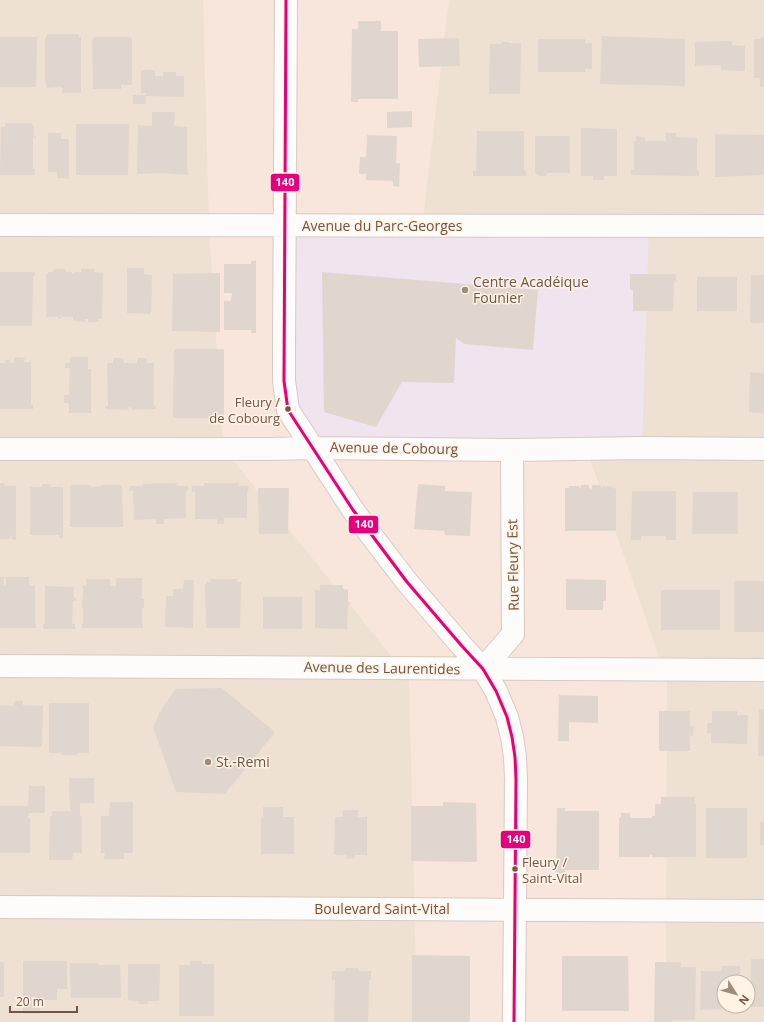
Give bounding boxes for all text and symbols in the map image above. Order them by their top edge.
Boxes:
line badge: 140 [270,173,300,192]
text: 140 [276,174,294,189]
street label: Avenue du Parc-Georges [302,216,463,235]
place label: Centre Acadéique Founier [473,272,589,307]
marker: Centre Acadéique Founier [460,285,470,295]
place label: Fleury / de Cobourg [209,393,280,427]
marker: Fleury / de Cobourg [283,404,293,414]
street label: Avenue de Cobourg [330,437,459,458]
line badge: 140 [348,515,379,534]
text: 140 [355,516,373,531]
street label: Rue Fleury Est [502,519,523,611]
street label: Avenue des Laurentides [304,657,461,678]
place label: St.-Remi [216,752,270,771]
marker: St.-Remi [203,757,213,767]
line badge: 140 [500,830,531,849]
text: 140 [507,831,525,846]
place label: Fleury / Saint-Vital [522,853,583,887]
marker: Fleury / Saint-Vital [510,864,520,874]
street label: Boulevard Saint-Vital [314,899,450,918]
north arrow [716,974,756,1014]
scale bar [10,988,77,1014]
text: N [736,992,753,1008]
text: 20 m [16,993,44,1010]

